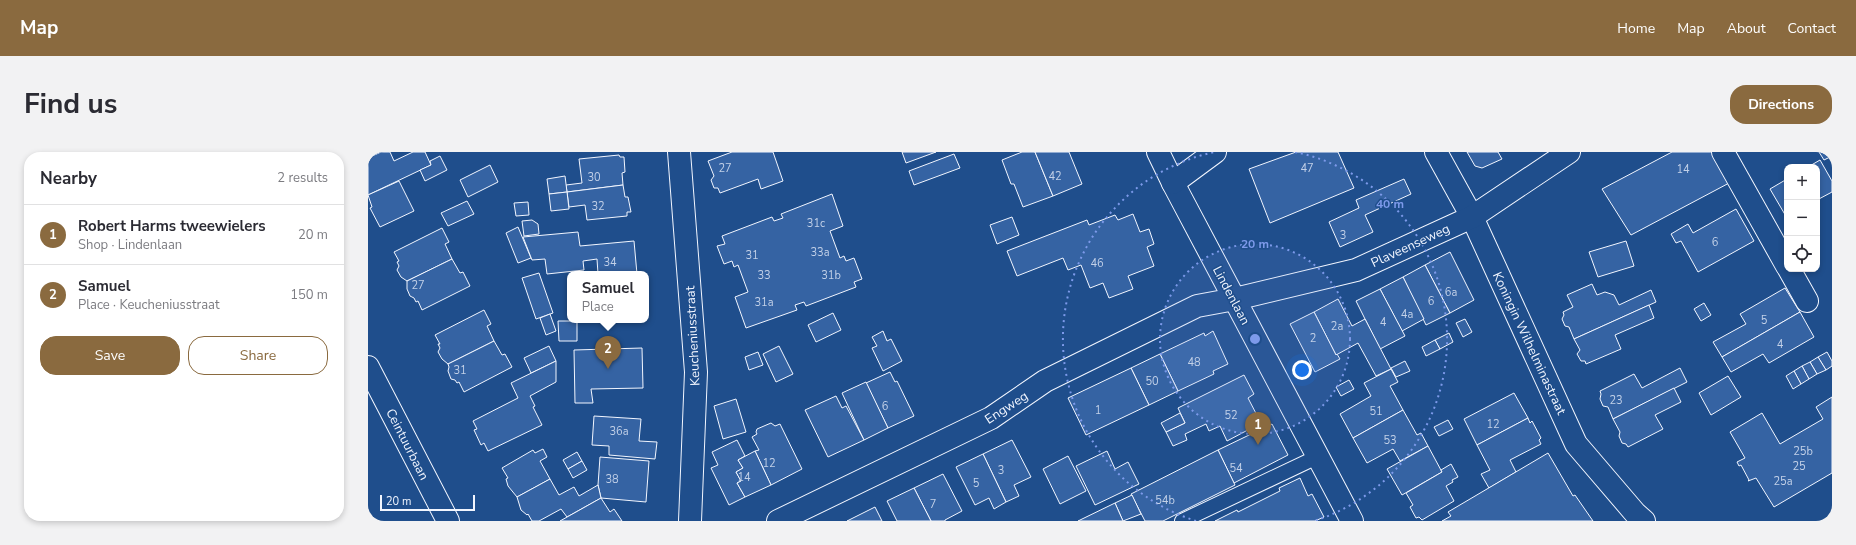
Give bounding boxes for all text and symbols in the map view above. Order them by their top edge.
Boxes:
text: Map [20,15,58,41]
text: Home [1617,19,1655,38]
text: Map [1677,19,1705,38]
text: About [1727,19,1766,38]
text: Contact [1788,19,1836,38]
text: Find us [24,85,118,123]
button: Directions [1730,85,1832,124]
house number: 27 [718,161,732,176]
house number: 47 [1300,161,1314,176]
house number: 14 [1676,162,1690,177]
map controls [1784,164,1820,272]
button: + [1784,164,1820,200]
text: Nearby [40,167,97,190]
text: 2 results [277,169,328,187]
house number: 42 [1048,169,1062,184]
house number: 30 [587,170,601,185]
text: 40 m [1376,196,1404,212]
house number: 32 [591,199,605,214]
button: − [1784,200,1820,236]
text: Robert Harms tweewielers [78,216,266,236]
house number: 31c [807,216,825,231]
street label: Plaveenseweg [1368,220,1453,272]
text: 1 [49,226,57,244]
text: 20 m [298,226,328,244]
house number: 3 [1340,228,1346,243]
house number: 6 [1712,235,1719,250]
text: Shop · Lindenlaan [78,236,182,254]
text: 20 m [1241,236,1269,252]
button: locate [1784,236,1820,272]
house number: 33a [810,245,830,260]
house number: 31 [745,248,759,263]
house number: 34 [603,255,617,270]
house number: 46 [1090,256,1104,271]
street label: Lindenlaan [1208,263,1254,328]
house number: 33 [757,268,771,283]
house number: 31b [821,268,841,283]
street label: Koningin Wilhelminastraat [1488,269,1570,418]
popup [567,271,649,323]
text: Samuel [78,276,130,296]
house number: 27 [411,278,425,293]
text: Samuel [582,278,634,298]
street label: Keucheniusstraat [681,285,705,386]
house number: 6a [1445,285,1457,300]
text: 2 [49,286,57,304]
text: 150 m [290,286,328,304]
house number: 6 [1428,294,1435,309]
house number: 31a [754,295,774,310]
text: Place · Keucheniusstraat [78,296,220,314]
text: Place [582,298,614,316]
house number: 4a [1401,307,1413,322]
house number: 5 [1761,313,1768,328]
house number: 4 [1380,315,1387,330]
house number: 2a [1331,319,1343,334]
house number: 2 [1310,331,1316,346]
centre of rings [1248,332,1262,346]
button: Save [40,336,180,375]
button: Share [188,336,328,375]
pin: 2 [595,336,621,369]
house number: 4 [1777,337,1784,352]
house number: 48 [1187,355,1201,370]
your location [1292,360,1312,380]
house number: 31 [453,363,467,378]
house number: 50 [1145,374,1159,389]
street label: Engweg [982,387,1032,428]
house number: 23 [1609,393,1623,408]
house number: 6 [882,399,889,414]
house number: 1 [1095,403,1101,418]
house number: 51 [1369,404,1383,419]
street label: Ceintuurbaan [381,406,433,483]
house number: 52 [1224,408,1238,423]
pin: 1 [1245,412,1271,445]
house number: 12 [1486,417,1500,432]
house number: 36a [609,424,629,439]
house number: 53 [1383,433,1397,448]
house number: 25b [1793,444,1813,459]
house number: 12 [762,456,776,471]
house number: 25 [1792,459,1806,474]
house number: 54 [1229,461,1243,476]
house number: 3 [998,463,1004,478]
house number: 14 [737,470,751,485]
house number: 38 [605,472,619,487]
house number: 25a [1773,474,1793,489]
house number: 5 [973,476,980,491]
scale bar [380,493,475,512]
house number: 54b [1155,493,1175,508]
text: 20 m [386,494,411,509]
house number: 7 [930,497,936,512]

